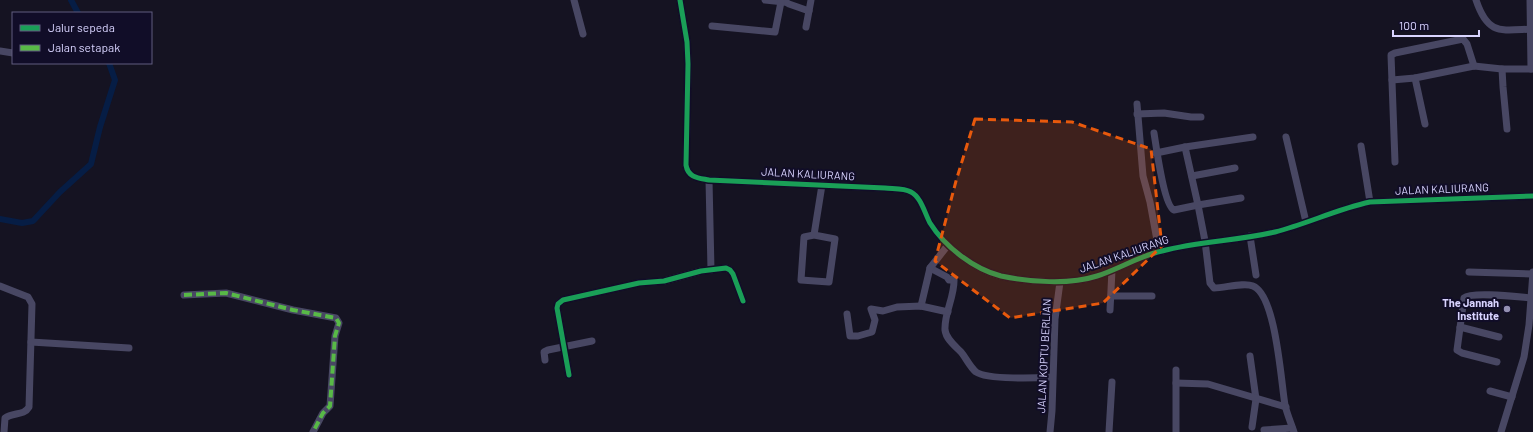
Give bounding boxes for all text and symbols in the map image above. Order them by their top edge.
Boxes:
legend [12,12,152,64]
scale bar [1393,12,1479,38]
text: 100 m [1399,18,1429,32]
text: Jalur sepeda [48,20,115,34]
text: Jalan setapak [48,40,120,54]
street label: JALAN KALIURANG [761,165,855,182]
street label: JALAN KALIURANG [1395,180,1489,197]
street label: JALAN KALIURANG [1077,232,1170,275]
place label: The Jannah Institute [1442,296,1499,322]
street label: JALAN KOPTU BERLIAN [1034,298,1053,414]
marker: The Jannah Institute [1502,304,1512,314]

